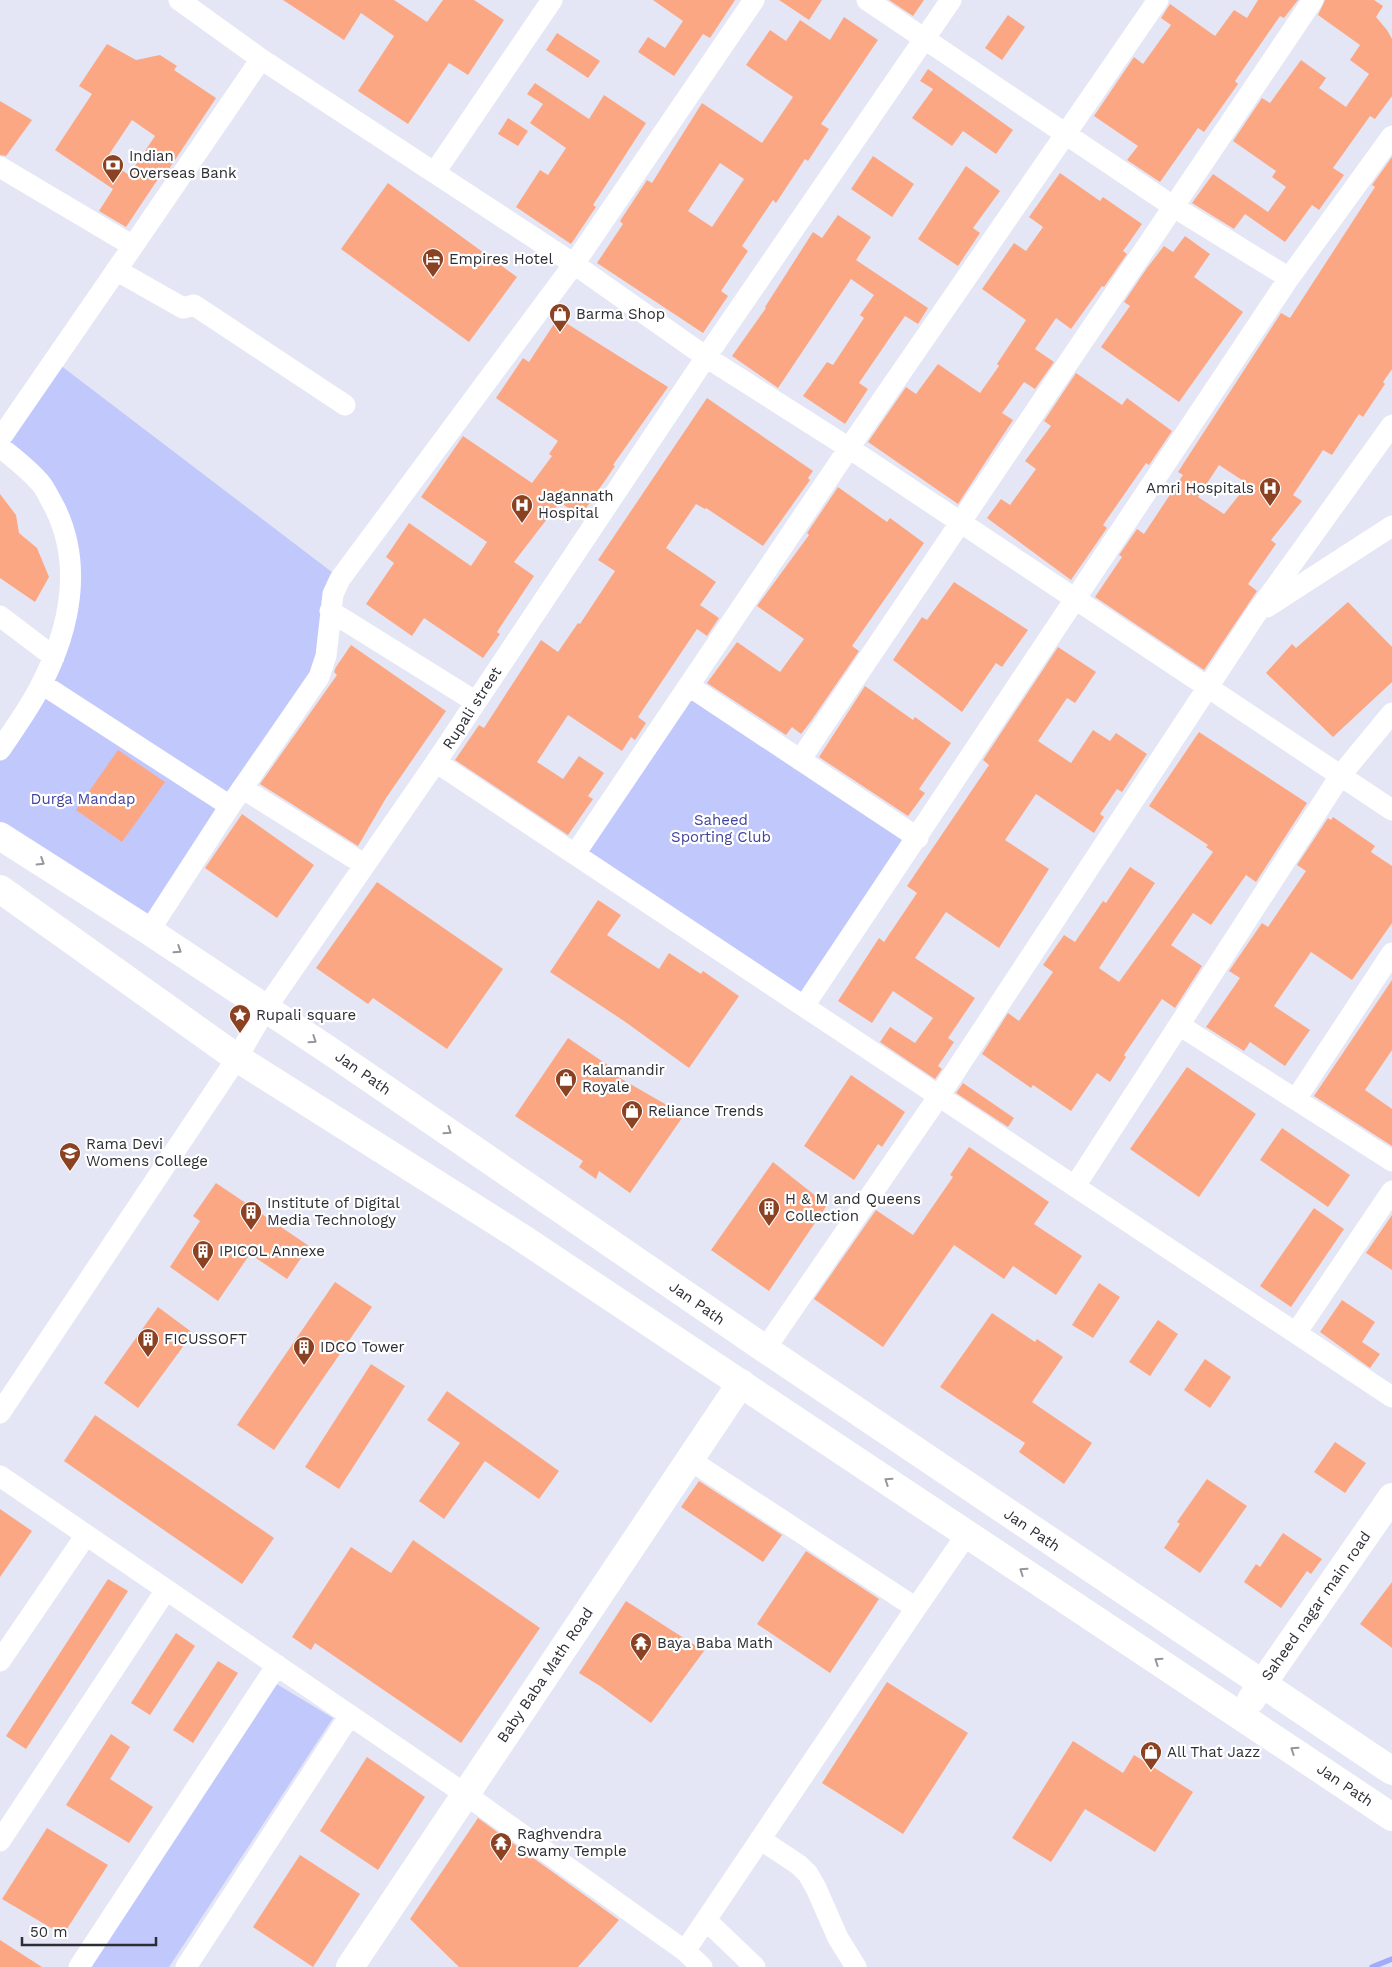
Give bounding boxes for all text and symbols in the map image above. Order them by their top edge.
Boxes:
place label: Indian Overseas Bank [129,147,237,182]
bank icon: Indian Overseas Bank [101,153,125,184]
hotel icon: Empires Hotel [421,247,445,278]
place label: Empires Hotel [449,250,554,268]
shop icon: Barma Shop [548,302,572,333]
place label: Barma Shop [576,305,665,323]
hospital icon: Amri Hospitals [1258,476,1282,507]
place label: Amri Hospitals [1146,479,1254,497]
place label: Jagannath Hospital [538,487,614,522]
hospital icon: Jagannath Hospital [510,493,534,524]
street label: Rupali street [439,663,506,752]
park label: Durga Mandap [31,790,135,808]
park label: Saheed Sporting Club [671,811,771,846]
one-way arrow [36,856,45,866]
one-way arrow [172,944,182,953]
place icon: Rupali square [228,1003,252,1034]
place label: Rupali square [256,1006,356,1024]
one-way arrow [308,1033,317,1043]
street label: Jan Path [332,1047,394,1099]
place label: Kalamandir Royale [582,1061,665,1096]
shop icon: Kalamandir Royale [554,1067,578,1098]
shop icon: Reliance Trends [620,1099,644,1130]
place label: Reliance Trends [648,1102,764,1120]
one-way arrow [442,1125,451,1135]
place label: Rama Devi Womens College [86,1135,208,1170]
school or university icon: Rama Devi Womens College [58,1141,82,1172]
place label: H & M and Queens Collection [785,1190,921,1225]
place label: Institute of Digital Media Technology [267,1194,400,1229]
building icon: H & M and Queens Collection [757,1196,781,1227]
building icon: Institute of Digital Media Technology [239,1200,263,1231]
building icon: IPICOL Annexe [191,1239,215,1270]
place label: IPICOL Annexe [219,1242,325,1260]
street label: Jan Path [666,1277,728,1329]
building icon: FICUSSOFT [136,1327,160,1358]
place label: FICUSSOFT [164,1330,247,1348]
building icon: IDCO Tower [292,1335,316,1366]
place label: IDCO Tower [320,1338,405,1356]
one-way arrow [884,1478,893,1487]
street label: Jan Path [1000,1505,1064,1555]
street label: Saheed nagar main road [1258,1528,1374,1684]
one-way arrow [1019,1568,1029,1577]
street label: Baby Baba Math Road [493,1604,597,1746]
temple icon: Baya Baba Math [629,1631,653,1662]
place label: Baya Baba Math [657,1634,773,1652]
one-way arrow [1154,1658,1164,1667]
shop icon: All That Jazz [1139,1740,1163,1771]
place label: All That Jazz [1167,1743,1260,1761]
one-way arrow [1290,1747,1300,1756]
street label: Jan Path [1313,1760,1377,1810]
place label: Raghvendra Swamy Temple [517,1825,627,1860]
temple icon: Raghvendra Swamy Temple [489,1831,513,1862]
scale bar [22,1914,156,1946]
text: 50 m [30,1923,67,1941]

